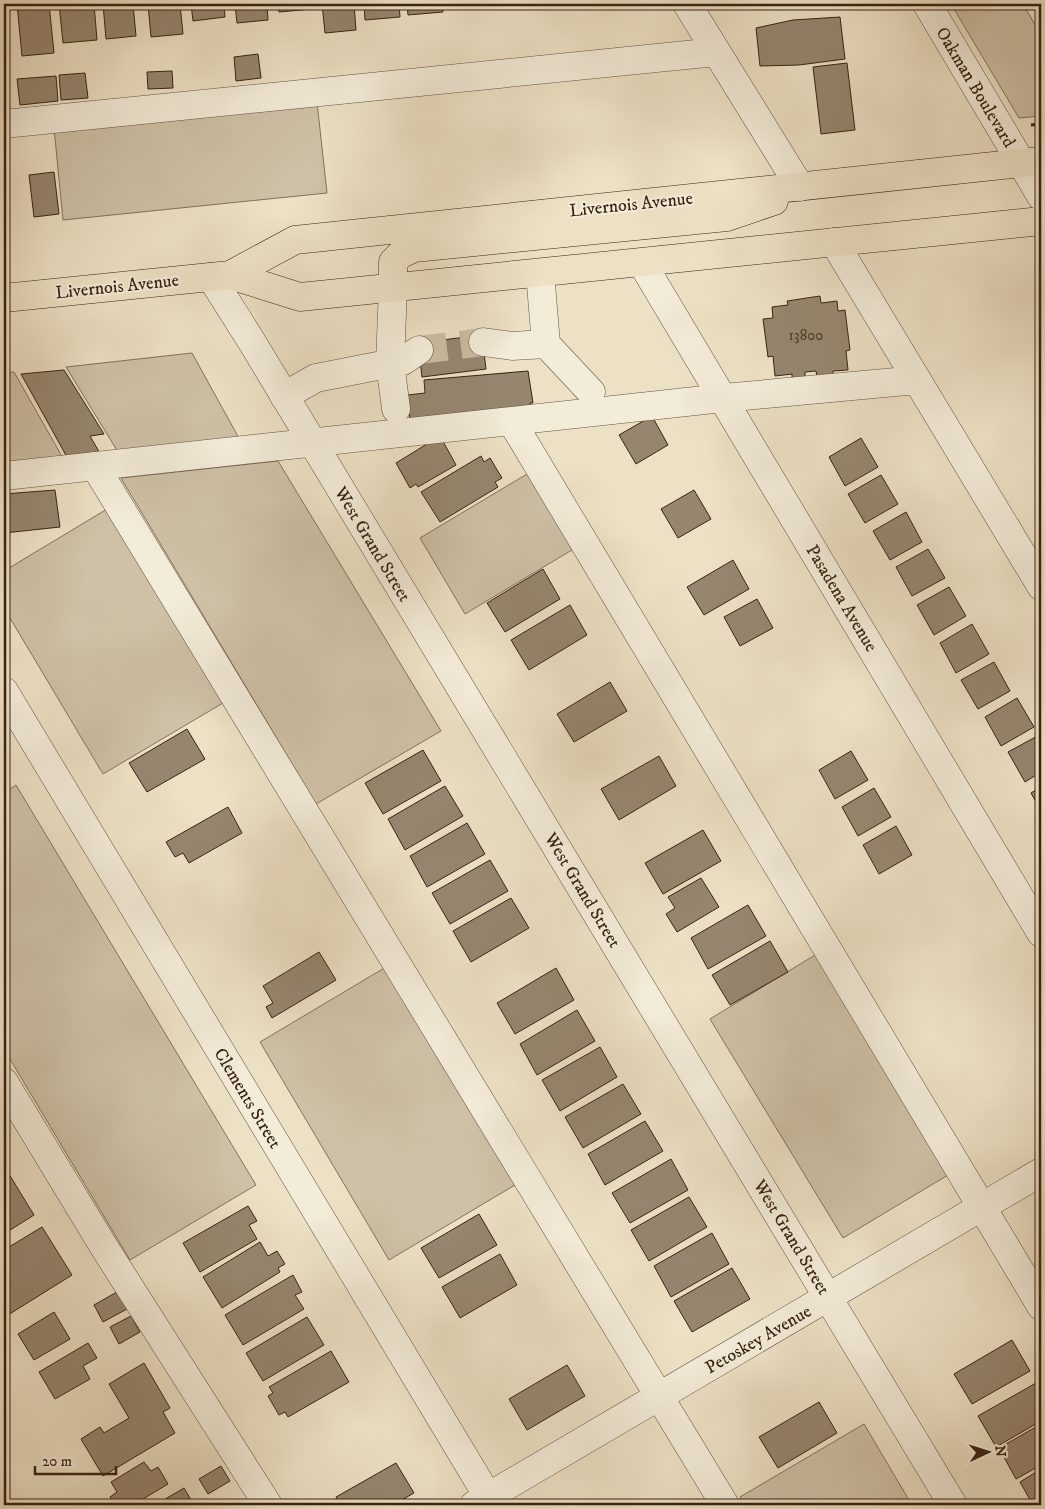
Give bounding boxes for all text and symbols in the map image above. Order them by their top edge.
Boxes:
street label: Oakman Boulevard [931,23,1020,152]
street label: Livernois Avenue [568,188,694,222]
street label: Livernois Avenue [54,270,180,304]
house number: 13800 [789,326,823,345]
street label: West Grand Street [329,482,415,606]
street label: Pasadena Avenue [801,541,882,656]
street label: West Grand Street [539,828,625,952]
street label: Clements Street [209,1044,286,1153]
street label: West Grand Street [748,1175,834,1299]
street label: Petoskey Avenue [702,1301,815,1379]
north arrow [962,1426,1012,1476]
scale bar [35,1444,116,1476]
text: N [991,1445,1009,1458]
text: 20 m [42,1452,72,1471]

